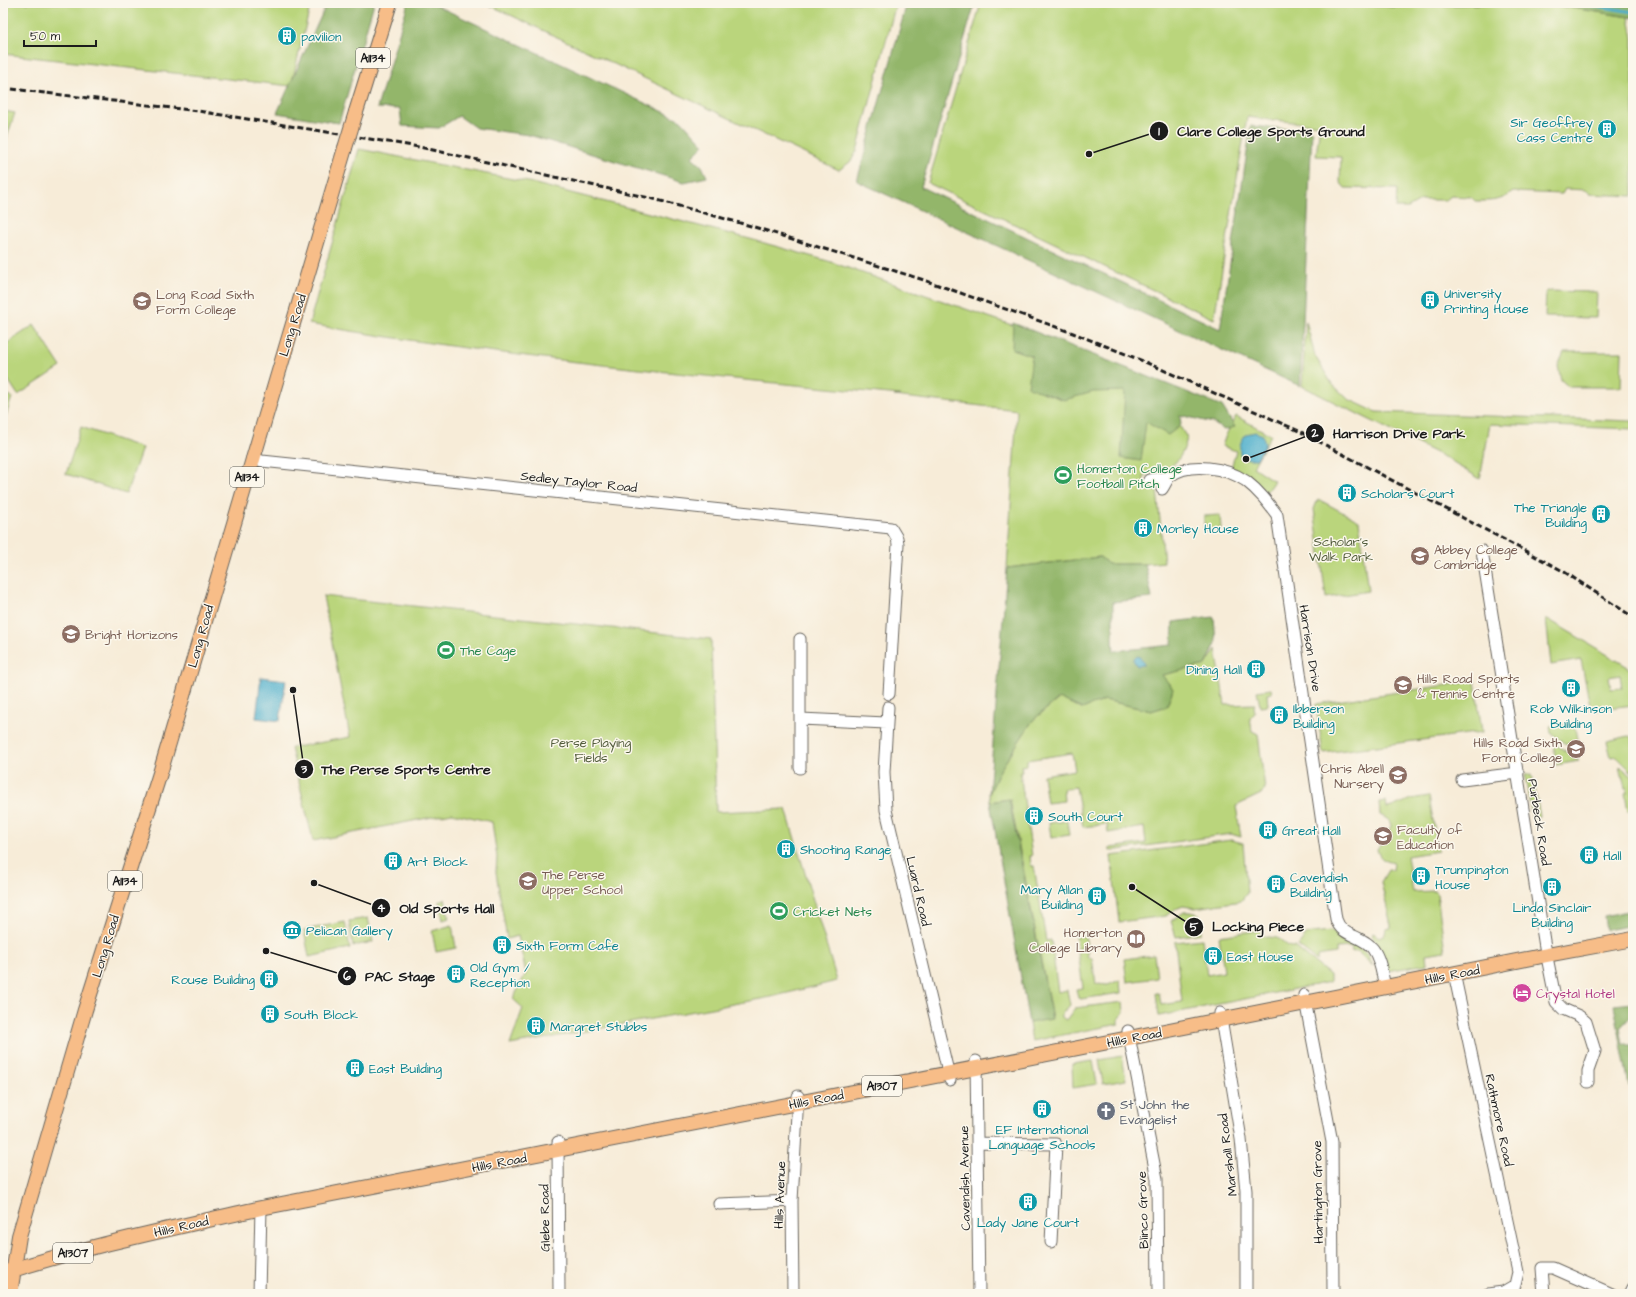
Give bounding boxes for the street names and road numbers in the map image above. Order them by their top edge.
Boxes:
road number: A1134 [356,48,390,68]
street label: Long Road [275,291,312,359]
road number: A1134 [230,467,264,487]
street label: Sedley Taylor Road [520,467,638,498]
street label: Long Road [183,602,220,670]
street label: Harrison Drive [1294,603,1326,693]
street label: Purbeck Road [1523,777,1555,867]
street label: Luard Road [901,855,935,928]
road number: A1134 [108,871,142,891]
street label: Long Road [88,912,125,980]
street label: Hills Road [1423,961,1481,989]
street label: Hills Road [1105,1024,1163,1052]
street label: Rathmore Road [1480,1072,1518,1169]
road number: A1307 [862,1076,902,1096]
street label: Hills Road [787,1086,845,1114]
street label: Marshall Road [1214,1112,1242,1197]
street label: Cavendish Avenue [955,1125,975,1231]
street label: Hartington Grove [1308,1140,1329,1244]
street label: Hills Road [470,1149,528,1177]
street label: Hills Avenue [770,1161,790,1229]
street label: Blinco Grove [1133,1171,1153,1249]
street label: Glebe Road [535,1184,555,1252]
street label: Hills Road [152,1212,211,1242]
road number: A1307 [53,1243,93,1263]

